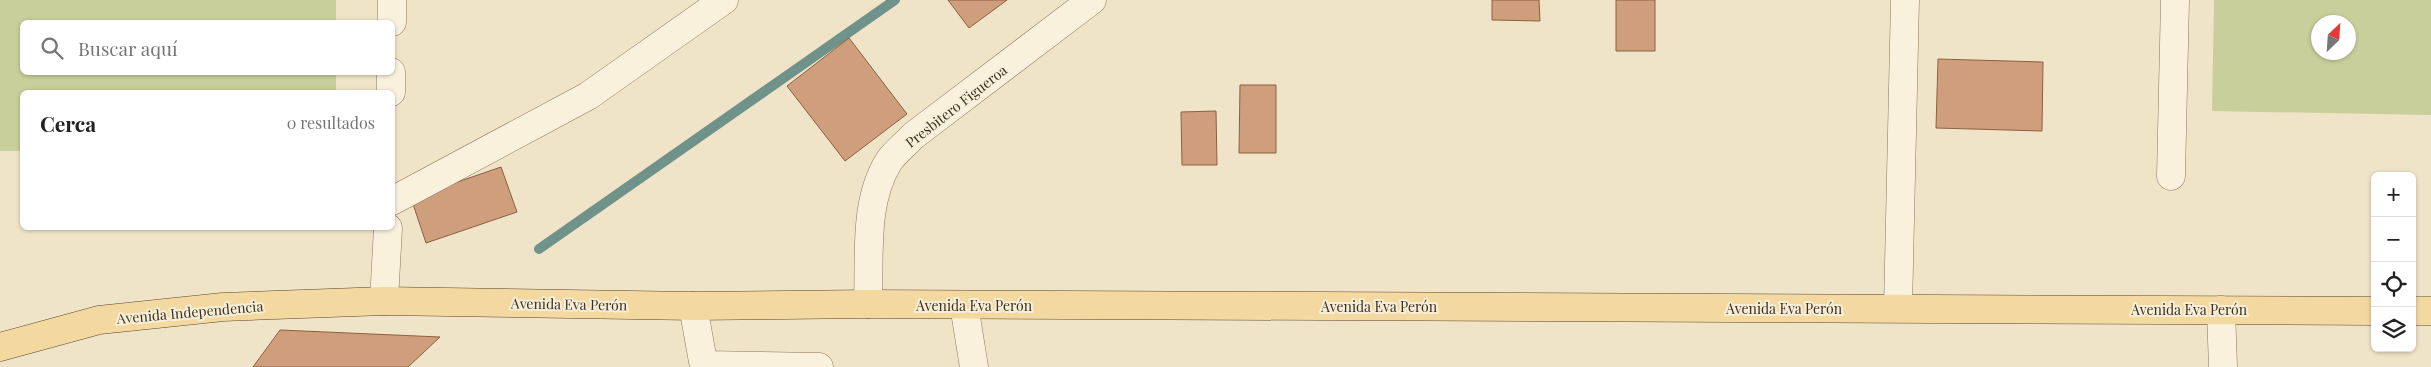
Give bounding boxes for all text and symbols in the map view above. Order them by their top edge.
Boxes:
north arrow [2311,15,2356,60]
search box [20,20,395,75]
icon: search [38,34,66,62]
text: Buscar aquí [78,35,178,61]
street label: Presbitero Figueroa [901,60,1011,152]
text: Cerca [40,109,96,137]
text: 0 resultados [287,112,375,133]
map controls [2371,172,2416,352]
button: + [2371,172,2416,217]
button: − [2371,217,2416,262]
button: locate [2371,262,2416,307]
street label: Avenida Eva Perón [510,293,628,315]
street label: Avenida Independencia [115,296,264,328]
street label: Avenida Eva Perón [915,296,1033,315]
street label: Avenida Eva Perón [1320,297,1438,316]
street label: Avenida Eva Perón [1725,299,1843,318]
street label: Avenida Eva Perón [2130,300,2248,319]
button: layers [2371,307,2416,352]

